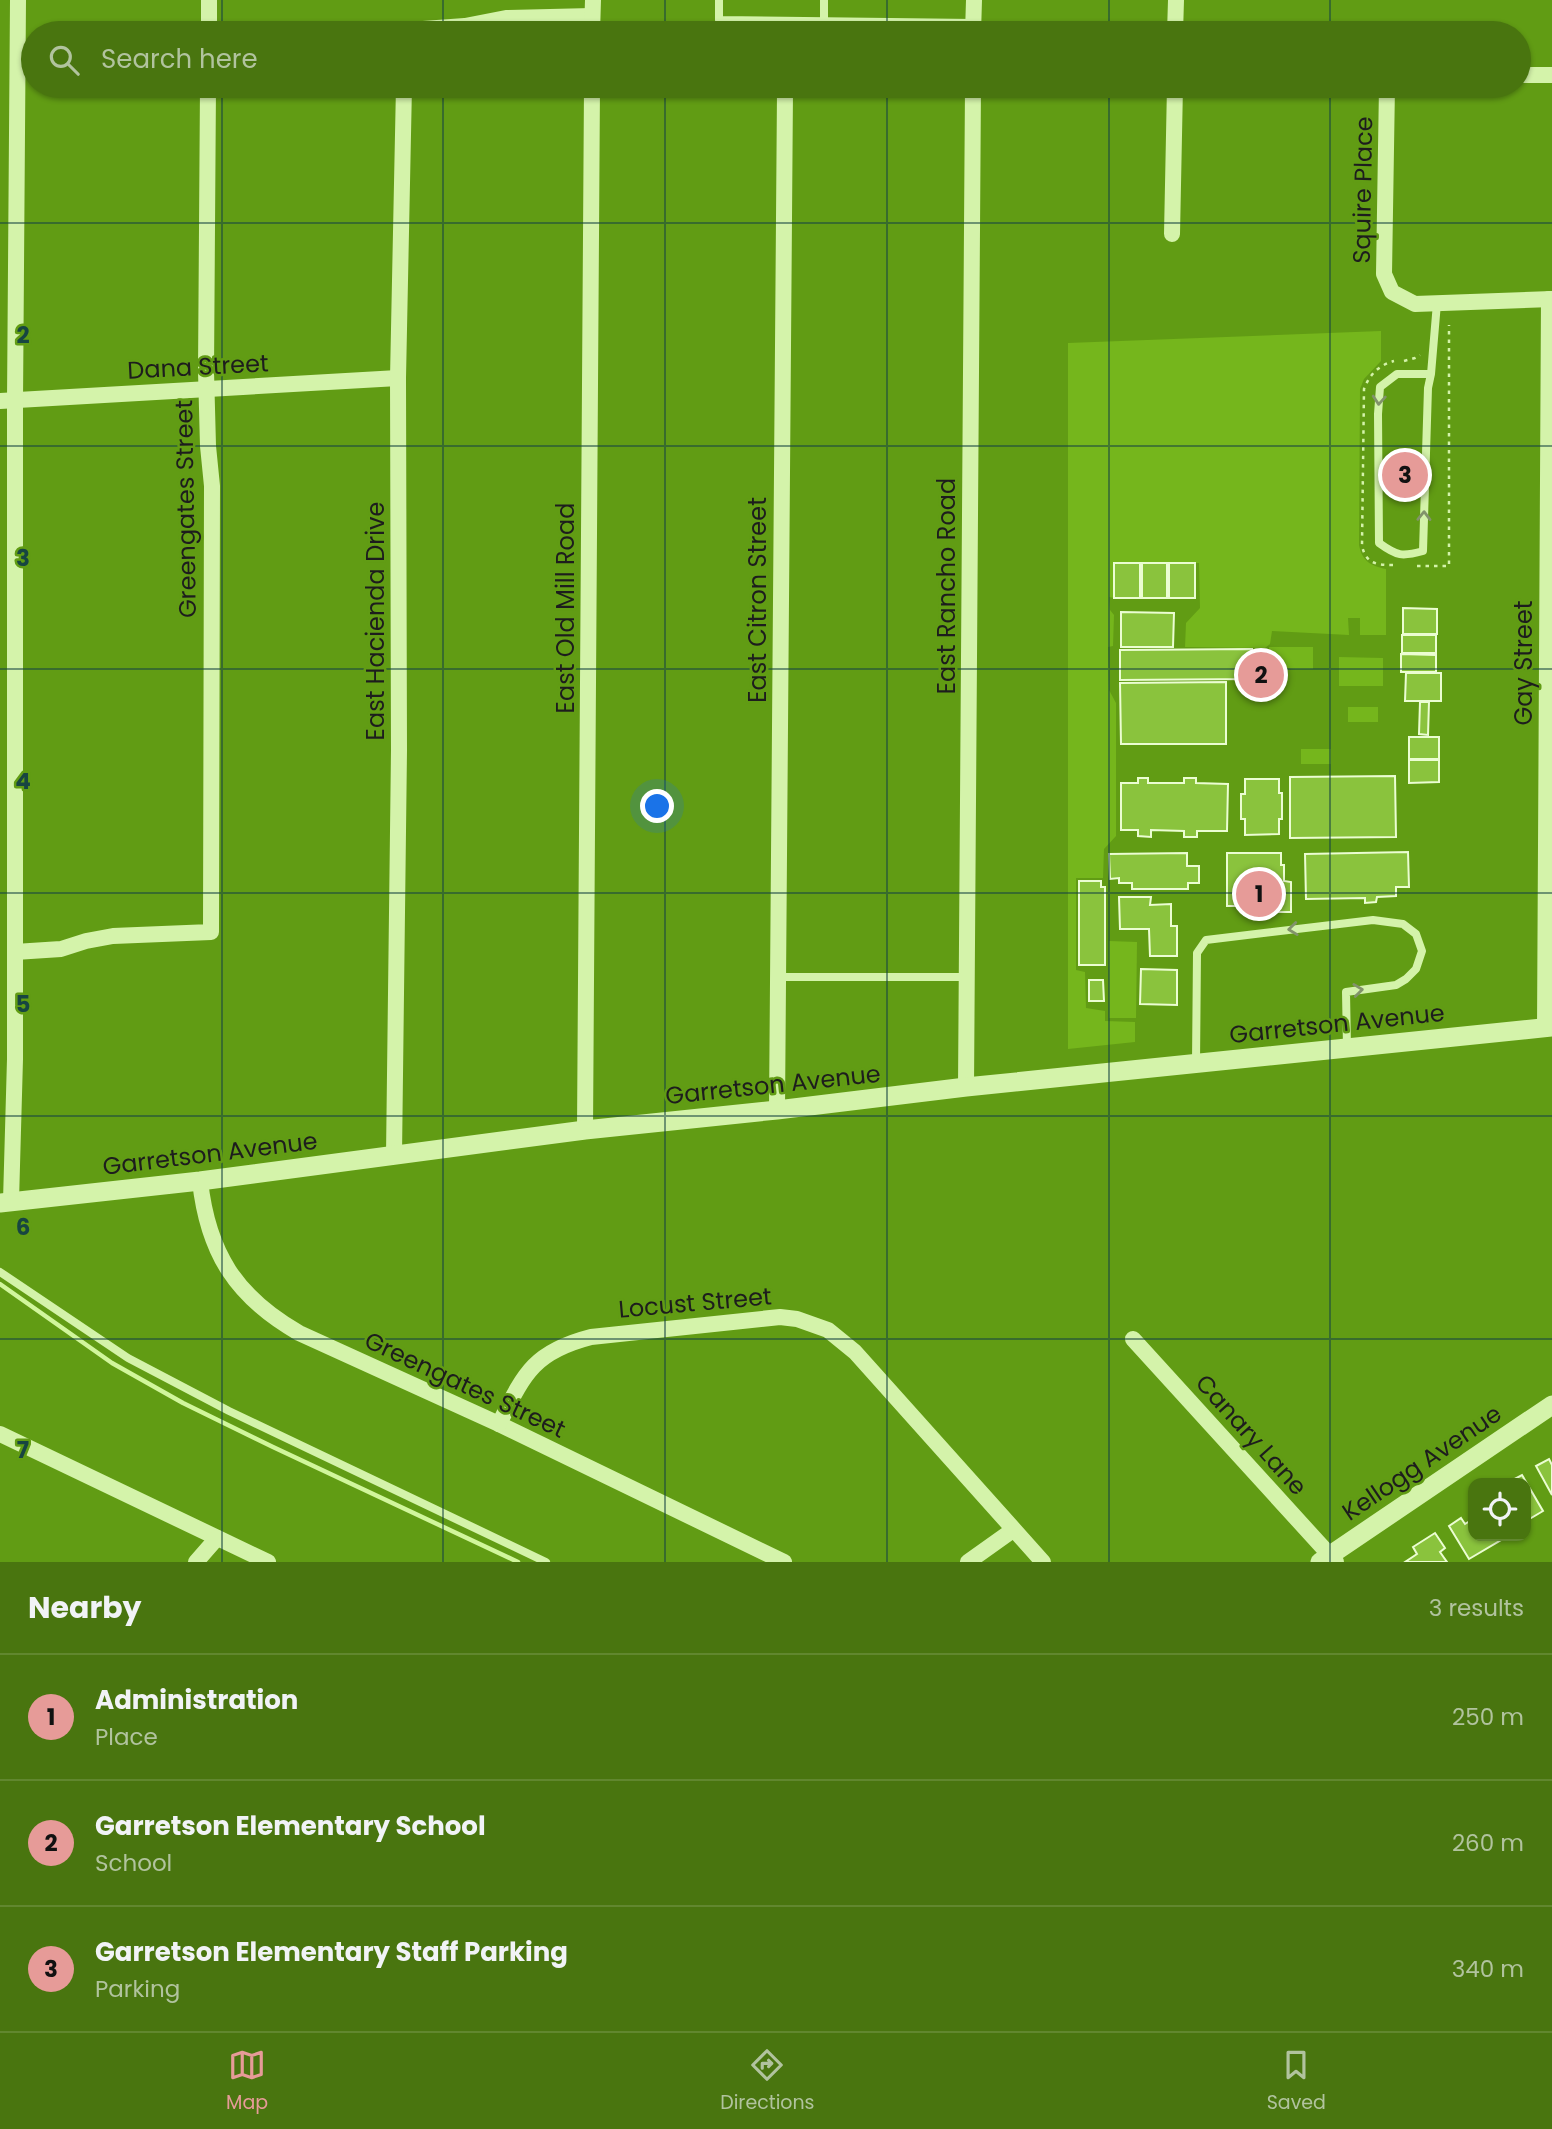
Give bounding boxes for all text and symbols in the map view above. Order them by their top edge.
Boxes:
search box [21,21,1531,98]
icon: search [45,41,83,79]
text: Search here [101,41,258,77]
street label: Squire Place [1345,116,1380,264]
text: 2 [16,319,30,351]
street label: Dana Street [126,346,269,387]
one-way arrow [1372,395,1387,406]
street label: Greengates Street [167,400,204,618]
pin: 3 [1382,449,1428,501]
street label: East Rancho Road [930,478,963,694]
street label: East Citron Street [741,497,774,703]
street label: East Hacienda Drive [359,502,392,740]
street label: East Old Mill Road [549,503,582,713]
one-way arrow [1416,510,1431,521]
text: 3 [16,542,30,574]
street label: Gay Street [1507,600,1540,726]
pin: 2 [1238,649,1284,701]
text: 4 [15,765,31,797]
your location [640,789,674,823]
pin: 1 [1236,868,1282,920]
one-way arrow [1287,922,1299,937]
one-way arrow [1353,983,1364,998]
text: 5 [16,988,30,1020]
street label: Garretson Avenue [1228,996,1446,1051]
street label: Garretson Avenue [664,1057,882,1112]
street label: Garretson Avenue [101,1124,319,1183]
text: 6 [16,1211,30,1243]
street label: Locust Street [617,1279,773,1326]
street label: Greengates Street [359,1324,571,1446]
street label: Canary Lane [1188,1367,1315,1502]
street label: Kellogg Avenue [1336,1397,1508,1528]
text: 7 [17,1434,29,1466]
map controls [1468,1478,1531,1541]
button: locate [1468,1478,1531,1541]
text: Nearby [28,1586,142,1629]
text: 3 results [1429,1592,1524,1624]
text: Administration [95,1682,298,1718]
text: 1 [47,1701,55,1733]
text: 250 m [1452,1701,1524,1733]
text: Place [95,1721,158,1753]
text: Garretson Elementary School [95,1808,486,1844]
text: 2 [44,1827,58,1859]
text: 260 m [1452,1827,1524,1859]
text: School [95,1847,172,1879]
text: Garretson Elementary Staff Parking [95,1934,568,1970]
text: 3 [44,1953,58,1985]
text: 340 m [1452,1953,1524,1985]
text: Parking [95,1973,180,2005]
tab: Map [226,2046,268,2117]
tab: Directions [720,2046,815,2117]
tab: Saved [1267,2046,1326,2117]

